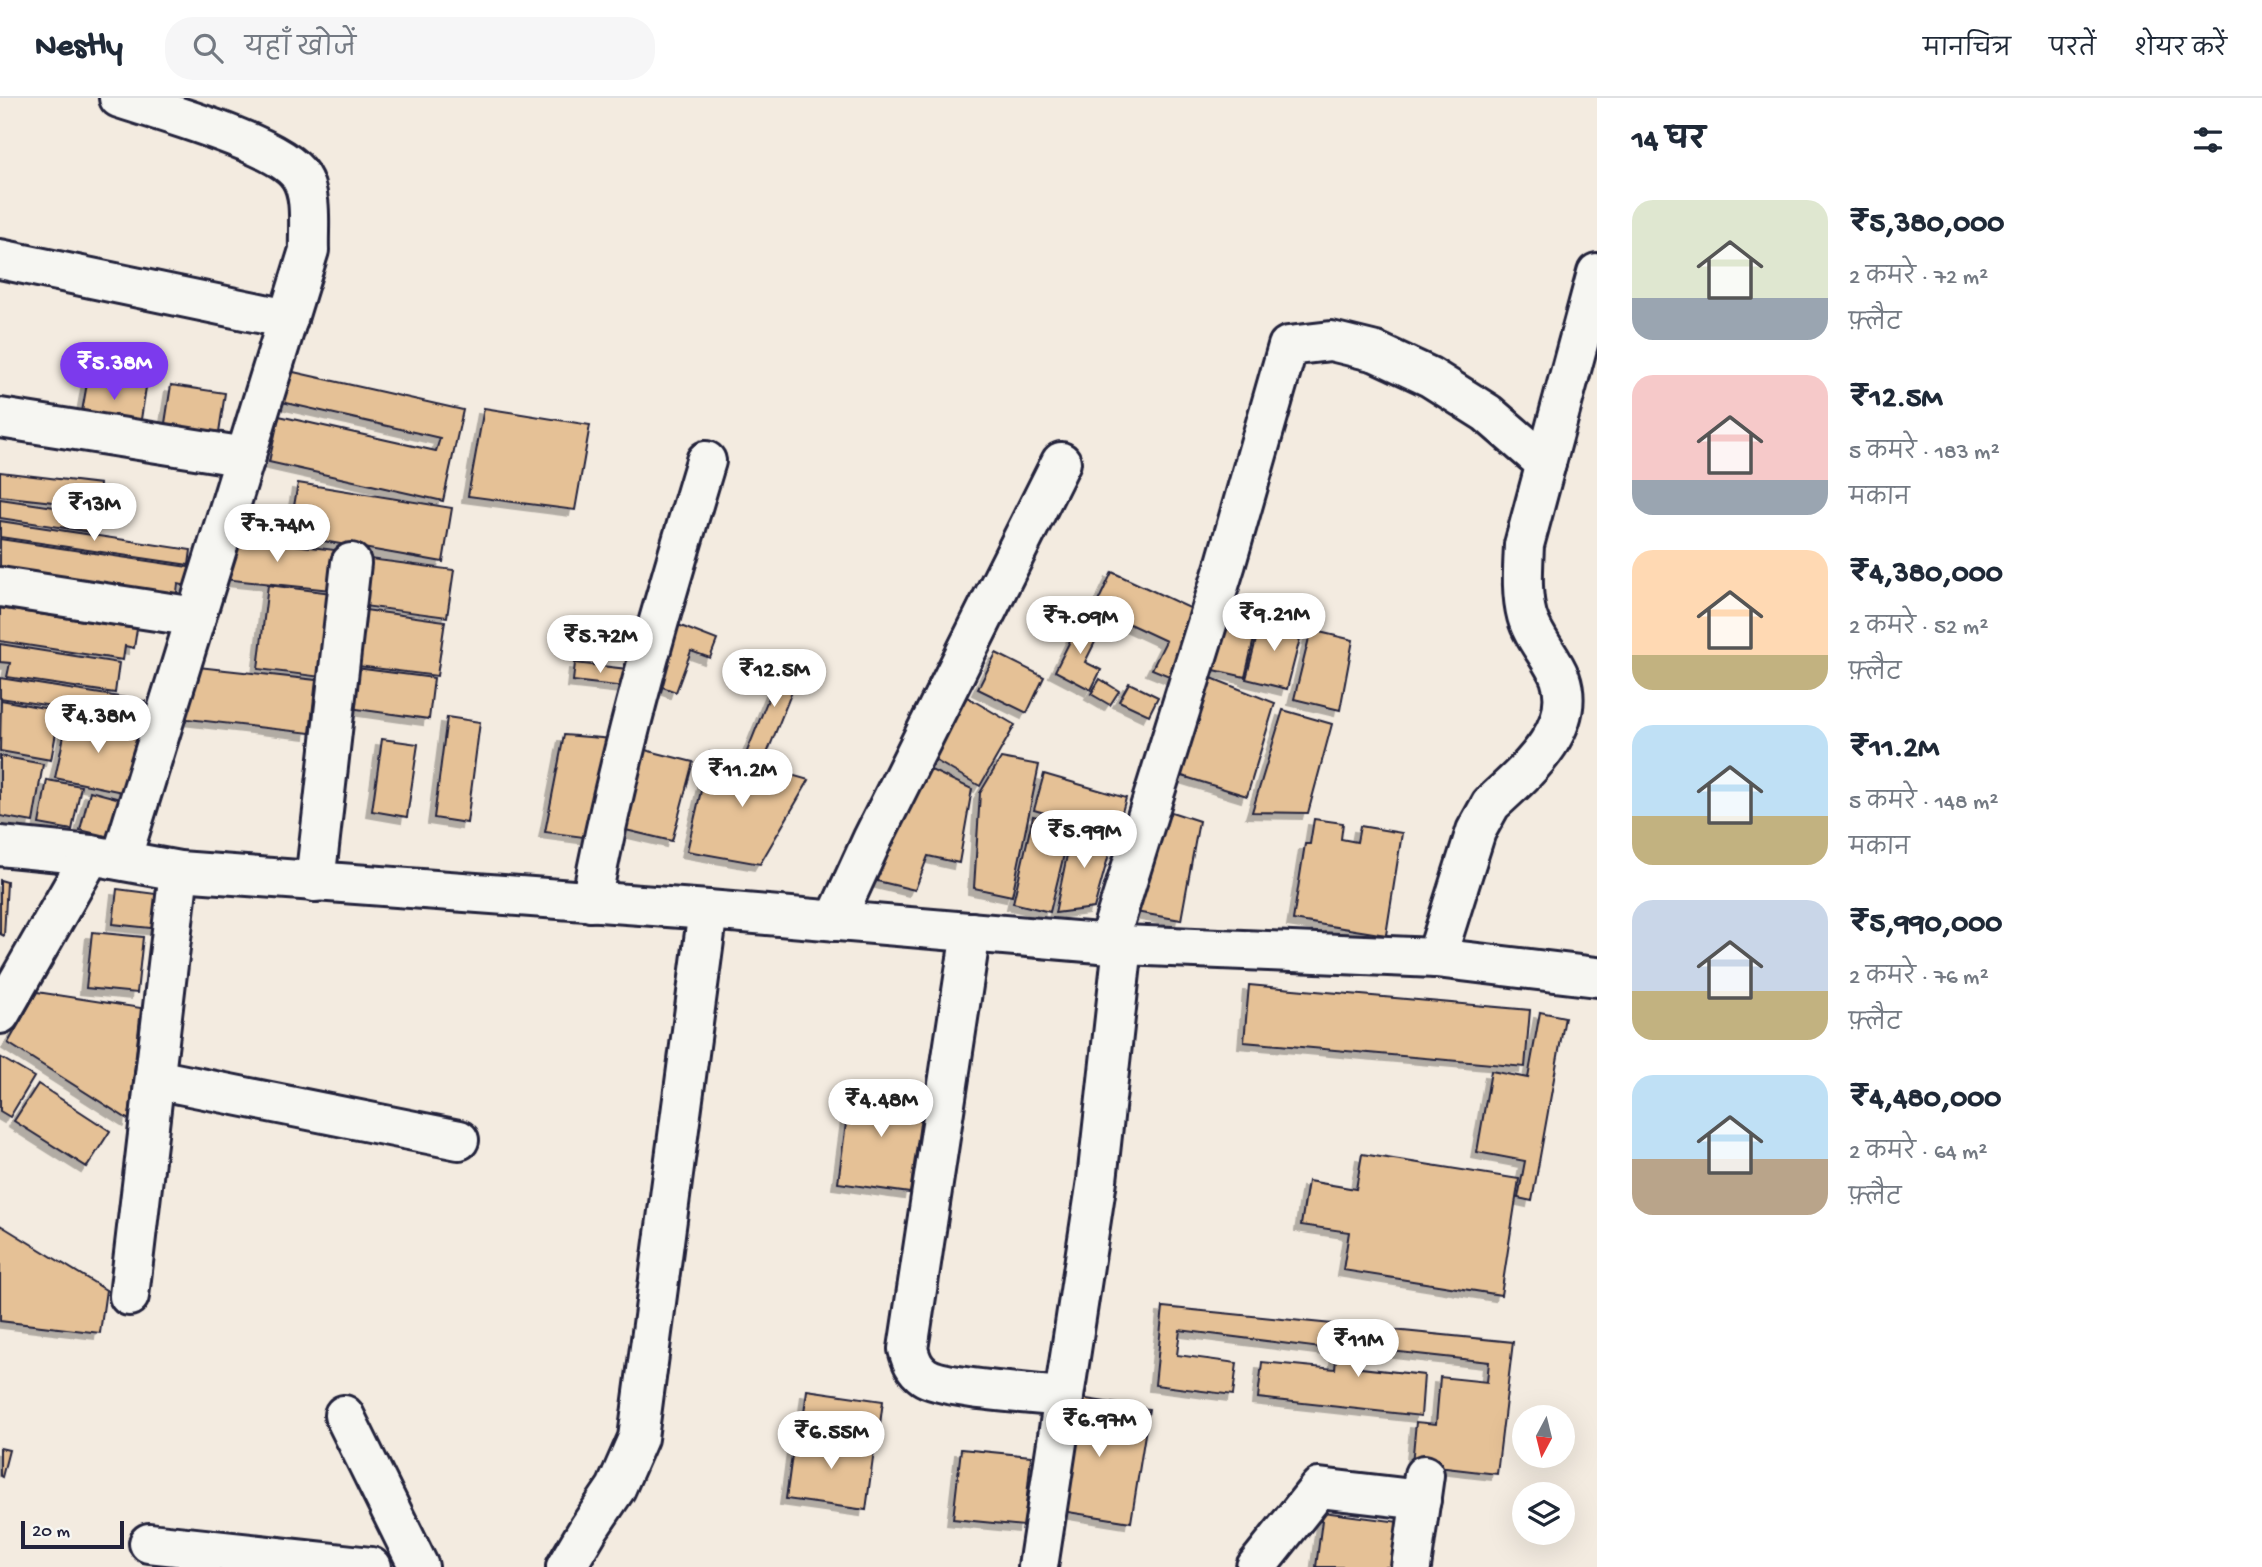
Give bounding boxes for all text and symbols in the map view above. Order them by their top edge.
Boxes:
search box [165,17,655,80]
text: Nestly [35,29,123,67]
icon: search [189,29,227,67]
text: यहाँ खोजें [245,35,356,66]
text: मानचित्र [1923,36,2011,65]
text: परतें [2049,36,2096,65]
text: शेयर करें [2134,36,2227,65]
icon: filters [2189,121,2227,159]
text: 14 घर [1632,125,1705,160]
text: ₹5,380,000 [1849,208,2004,243]
icon: home [1688,228,1772,312]
text: 2 कमरे · 72 m² [1849,265,1988,292]
text: फ़्लैट [1849,311,1901,338]
pin: ₹5.38M [57,342,171,402]
text: ₹5.38M [76,351,152,378]
text: ₹12.5M [1849,383,1942,418]
icon: home [1688,403,1772,487]
text: 5 कमरे · 183 m² [1849,440,2000,467]
pin: ₹13M [53,484,135,543]
text: मकान [1849,486,1910,513]
text: ₹13M [68,492,120,519]
pin: ₹7.74M [220,504,334,564]
text: ₹7.74M [240,513,314,540]
text: ₹4,380,000 [1849,558,2003,593]
icon: home [1688,578,1772,662]
pin: ₹9.21M [1217,594,1331,653]
pin: ₹7.09M [1023,596,1137,656]
text: ₹9.21M [1238,602,1310,629]
text: ₹7.09M [1042,605,1118,632]
text: 2 कमरे · 52 m² [1849,615,1988,642]
pin: ₹5.72M [543,616,657,675]
text: ₹5.72M [563,624,637,651]
pin: ₹12.5M [717,650,831,709]
text: ₹12.5M [738,658,810,685]
text: फ़्लैट [1849,661,1901,688]
pin: ₹4.38M [41,696,155,755]
text: ₹4.38M [61,704,135,731]
text: ₹11.2M [1849,733,1939,768]
pin: ₹11.2M [685,750,799,809]
icon: home [1688,753,1772,837]
text: ₹11.2M [708,758,776,785]
text: 5 कमरे · 148 m² [1849,790,1998,817]
pin: ₹5.99M [1027,810,1141,870]
text: ₹5.99M [1047,819,1121,846]
text: मकान [1849,836,1910,863]
text: ₹5,990,000 [1849,908,2002,943]
icon: home [1688,928,1772,1012]
text: 2 कमरे · 76 m² [1849,965,1989,992]
text: फ़्लैट [1849,1011,1901,1038]
pin: ₹4.48M [824,1080,938,1139]
text: ₹4,480,000 [1849,1083,2001,1118]
text: ₹4.48M [844,1088,918,1115]
icon: home [1688,1103,1772,1187]
text: 2 कमरे · 64 m² [1849,1140,1987,1167]
text: फ़्लैट [1849,1186,1901,1213]
pin: ₹11M [1317,1320,1399,1379]
text: ₹11M [1333,1328,1383,1355]
pin: ₹6.97M [1042,1400,1156,1459]
north arrow [1512,1405,1575,1468]
map controls [1512,1405,1575,1545]
text: ₹6.97M [1062,1408,1136,1435]
pin: ₹6.55M [774,1412,888,1471]
text: ₹6.55M [794,1420,868,1447]
button: layers [1512,1482,1575,1545]
scale bar [21,1518,124,1550]
text: 20 m [32,1521,70,1544]

